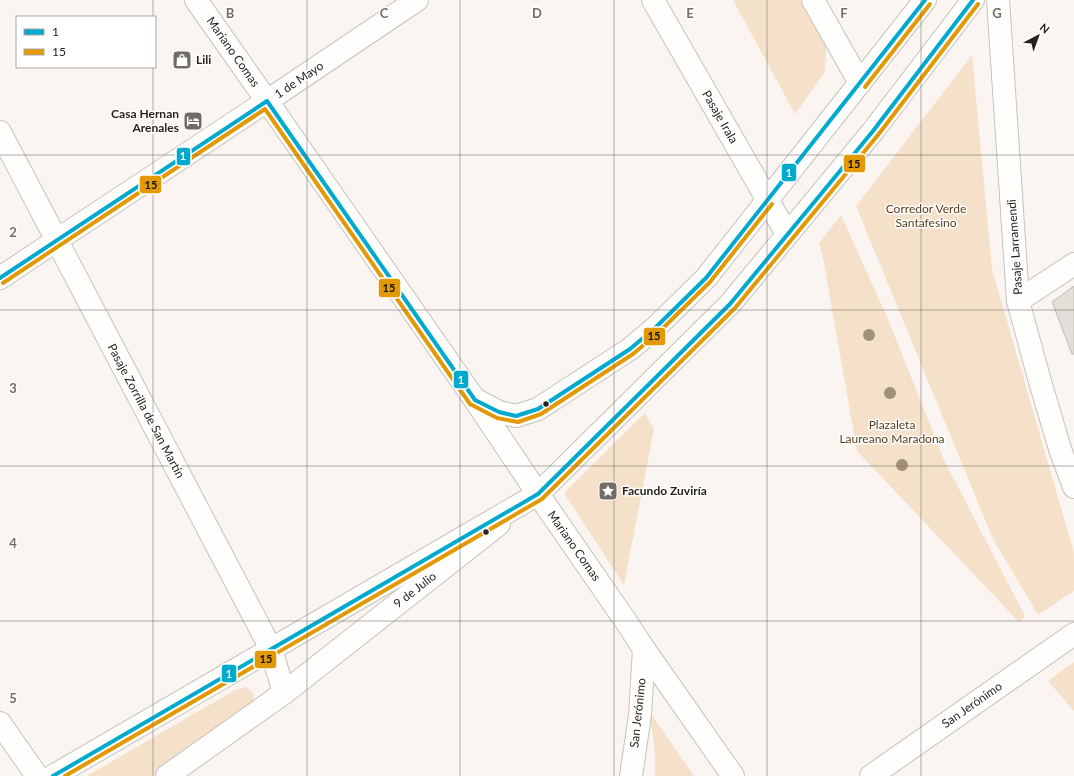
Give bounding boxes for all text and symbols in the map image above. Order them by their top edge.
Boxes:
text: B [226,5,235,21]
text: C [380,5,389,21]
text: D [532,5,542,21]
text: E [686,5,694,21]
text: F [840,5,848,21]
text: G [992,5,1002,21]
street label: Mariano Comas [204,14,263,90]
legend [16,16,156,68]
north arrow [1018,16,1058,56]
text: N [1037,20,1052,36]
text: 1 [52,24,59,39]
text: 15 [52,44,66,59]
shop icon: Lili [171,49,193,71]
place label: Lili [196,52,211,67]
street label: 1 de Mayo [271,58,326,101]
street label: Pasaje Irala [699,88,742,146]
place label: Casa Hernan Arenales [111,106,179,135]
hotel icon: Casa Hernan Arenales [182,110,204,132]
line badge: 1 [176,147,191,166]
text: 1 [180,149,186,162]
line badge: 15 [843,154,866,173]
text: 15 [848,157,860,170]
line badge: 1 [781,163,797,182]
text: 1 [786,166,792,179]
line badge: 15 [139,175,162,194]
text: 15 [145,178,157,191]
street label: Pasaje Larramendi [1004,199,1025,295]
park label: Corredor Verde Santafesino [886,201,966,230]
text: 2 [9,224,17,240]
line badge: 15 [378,278,401,298]
text: 15 [383,281,395,294]
line badge: 15 [643,327,666,346]
text: 15 [648,329,660,342]
street label: Pasaje Zorrilla de San Martín [105,341,188,481]
line badge: 1 [453,370,469,389]
text: 1 [458,373,464,386]
text: 3 [9,380,17,396]
unlabelled marker [541,399,551,409]
park label: Plazaleta Laureano Maradona [839,417,945,446]
place icon: Facundo Zuviría [597,480,619,502]
place label: Facundo Zuviría [622,483,707,498]
street label: Mariano Comas [545,508,604,584]
unlabelled marker [481,527,491,537]
text: 4 [9,535,17,551]
street label: 9 de Julio [390,568,439,611]
line badge: 15 [254,650,277,669]
text: 15 [260,652,272,665]
line badge: 1 [221,664,237,683]
text: 1 [226,667,232,680]
street label: San Jerónimo [626,677,649,749]
street label: San Jerónimo [939,678,1005,731]
text: 5 [9,690,17,706]

